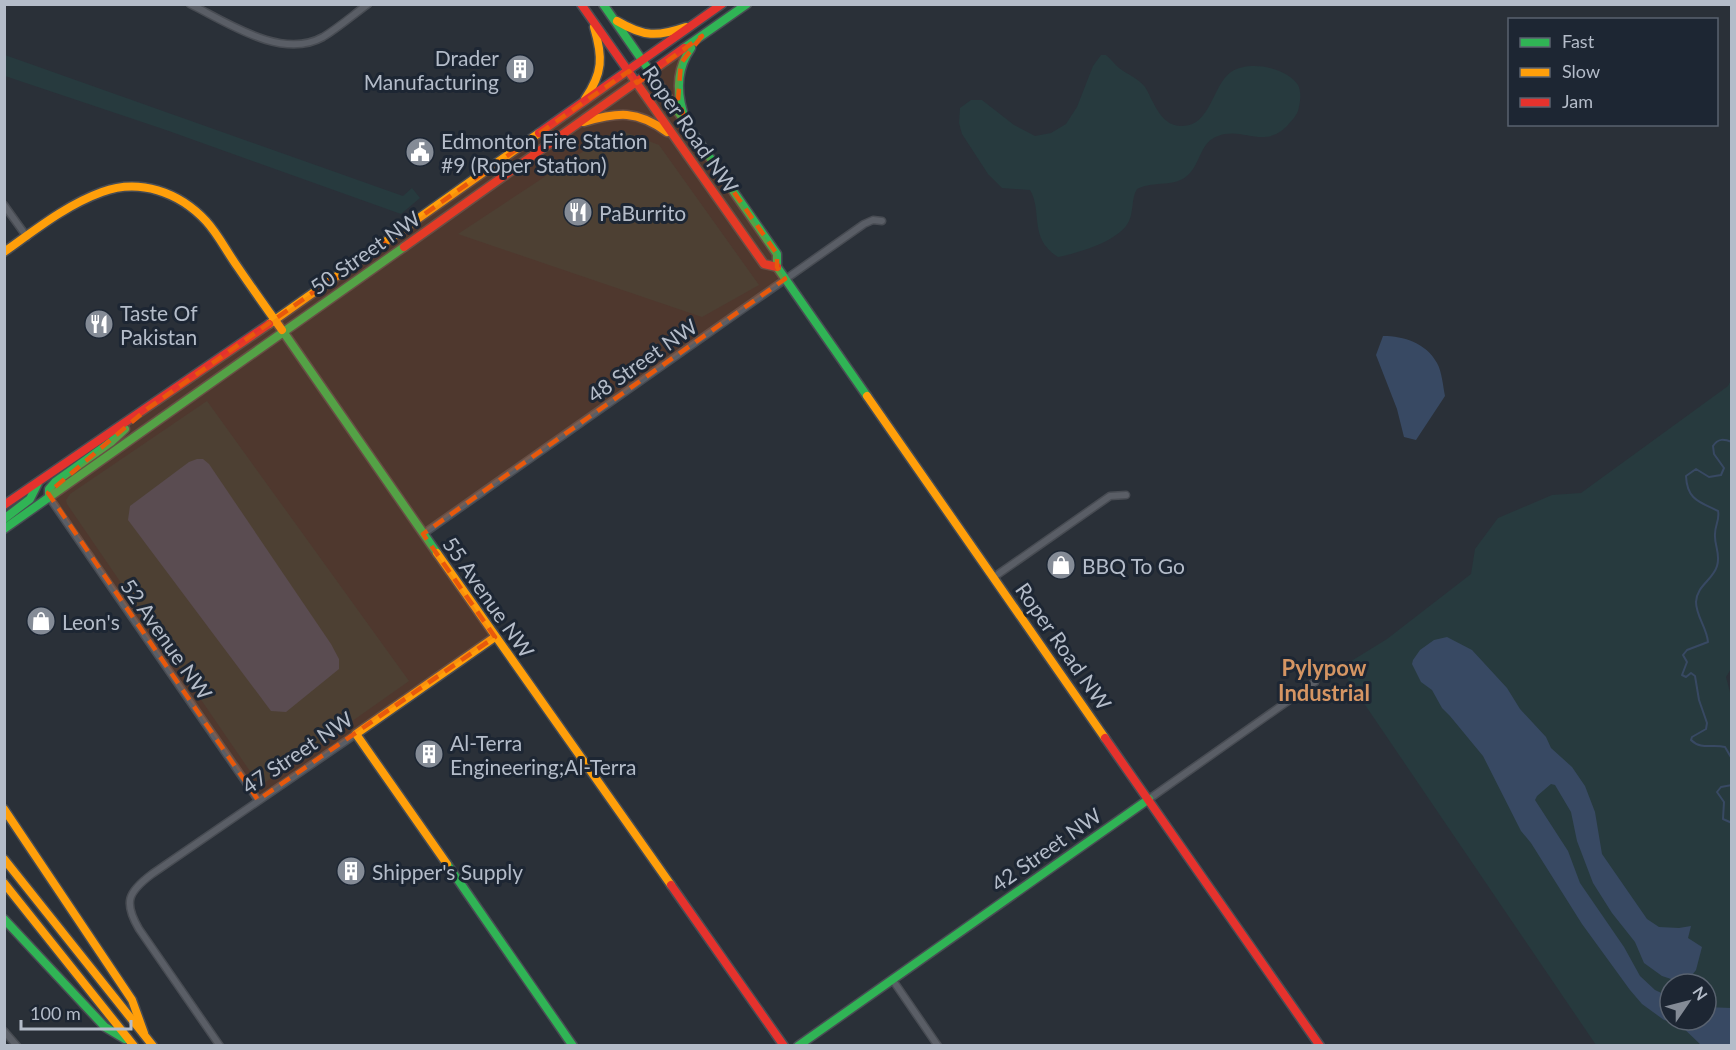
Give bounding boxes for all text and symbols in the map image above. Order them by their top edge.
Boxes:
legend [1508,18,1718,126]
text: Fast [1562,30,1595,52]
place label: Drader Manufacturing [364,45,499,94]
building icon: Drader Manufacturing [504,53,536,85]
text: Slow [1562,60,1600,82]
street label: Roper Road NW [638,61,744,198]
text: Jam [1562,90,1593,112]
place label: Edmonton Fire Station #9 (Roper Station) [441,128,648,177]
public building icon: Edmonton Fire Station #9 (Roper Station) [404,136,436,168]
restaurant icon: PaBurrito [562,196,594,228]
place label: PaBurrito [599,200,686,225]
street label: 50 Street NW [305,205,425,299]
place label: Taste Of Pakistan [120,300,198,349]
restaurant icon: Taste Of Pakistan [83,308,115,340]
street label: 48 Street NW [582,313,702,407]
street label: 55 Avenue NW [438,532,540,662]
shop icon: BBQ To Go [1045,549,1077,581]
place label: BBQ To Go [1082,553,1185,578]
street label: 52 Avenue NW [116,574,218,704]
street label: Roper Road NW [1011,578,1117,715]
shop icon: Leon's [25,605,57,637]
place label: Leon's [62,609,120,634]
district label: Pylypow Industrial [1278,654,1370,706]
street label: 47 Street NW [237,706,357,798]
place label: Al-Terra Engineering;Al-Terra [450,730,636,779]
building icon: Al-Terra Engineering;Al-Terra [413,738,445,770]
street label: 42 Street NW [986,802,1106,896]
building icon: Shipper's Supply [335,855,367,887]
place label: Shipper's Supply [372,859,523,884]
north arrow [1658,972,1718,1032]
text: N [1689,983,1712,1004]
scale bar [21,993,130,1031]
text: 100 m [30,1002,81,1024]

